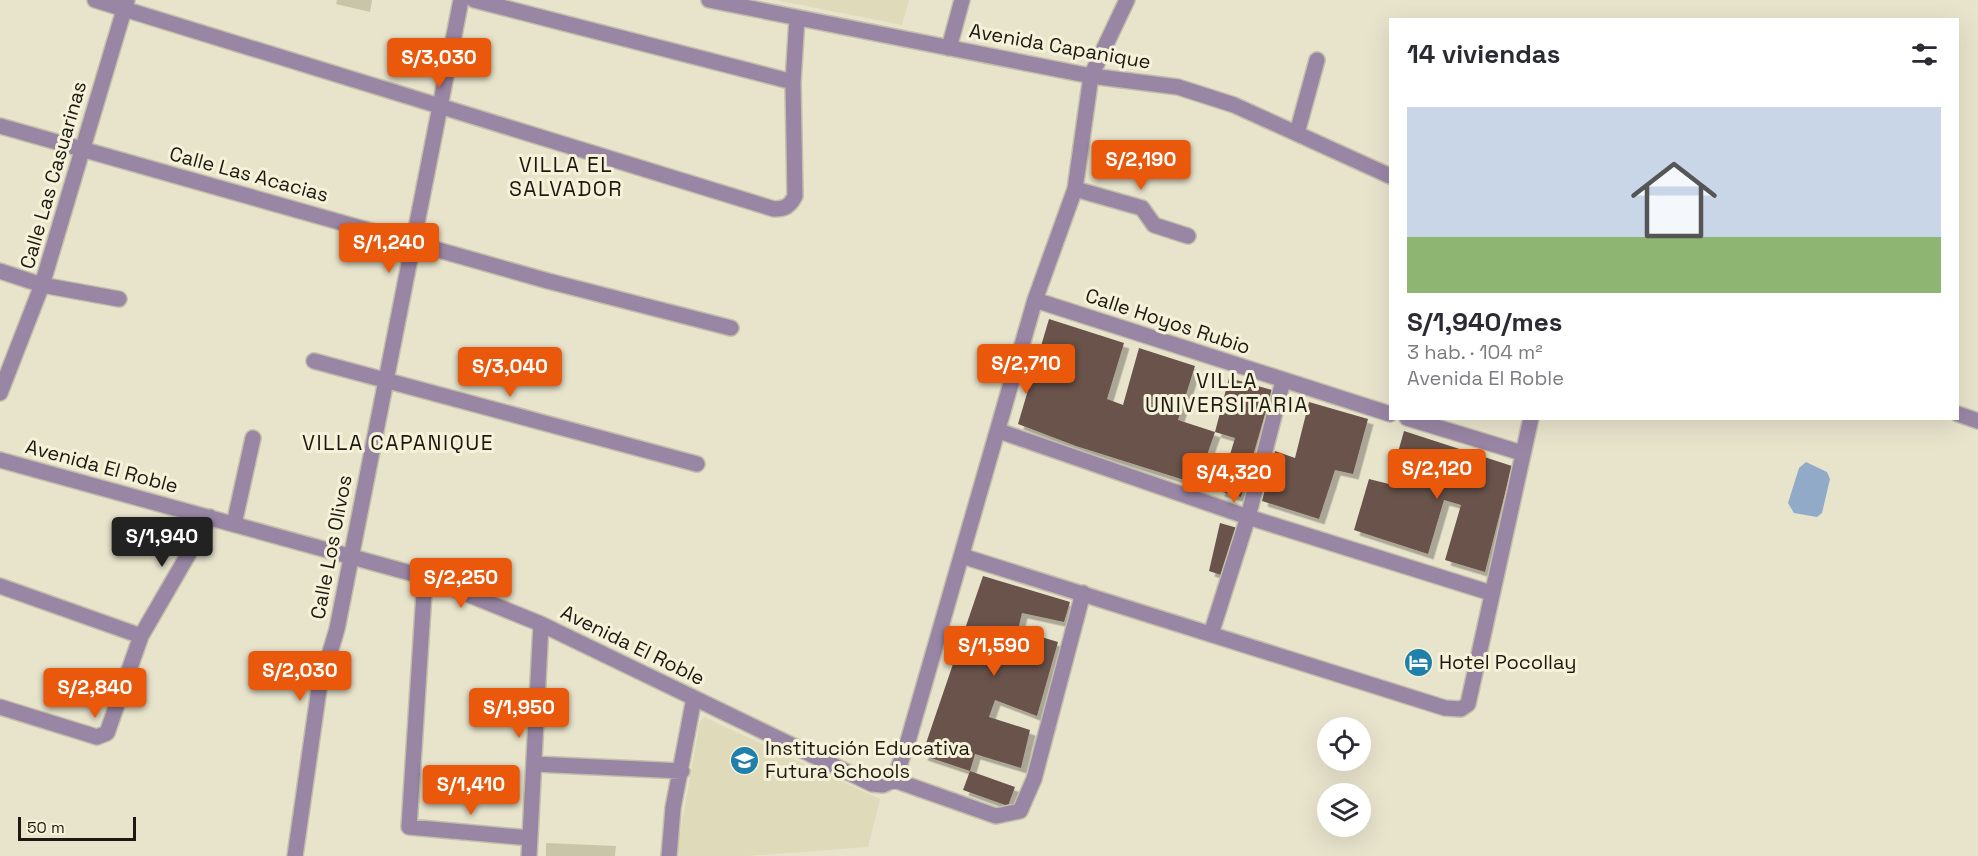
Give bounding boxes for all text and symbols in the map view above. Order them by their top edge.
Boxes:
street label: Avenida Capanique [967,17,1153,75]
text: 14 viviendas [1407,37,1560,71]
pin: S/3,030 [384,38,494,89]
icon: filters [1908,38,1941,71]
text: S/3,030 [401,44,477,70]
street label: Calle Las Casuarinas [14,78,92,272]
street label: Calle Las Acacias [167,140,331,208]
pin: S/2,190 [1086,140,1196,191]
text: S/2,190 [1106,146,1176,172]
icon: home [1620,146,1728,254]
district label: VILLA EL SALVADOR [509,151,623,202]
pin: S/1,240 [334,223,444,274]
text: S/1,240 [353,229,425,255]
street label: Calle Hoyos Rubio [1082,282,1254,360]
text: S/1,940/mes [1407,305,1562,339]
text: 3 hab. · 104 m² [1407,339,1542,365]
pin: S/2,710 [971,344,1081,395]
pin: S/3,040 [455,347,565,398]
text: S/2,710 [991,350,1061,376]
text: S/3,040 [472,353,548,379]
text: Avenida El Roble [1407,365,1564,391]
district label: VILLA UNIVERSITARIA [1145,367,1309,418]
district label: VILLA CAPANIQUE [302,429,494,456]
street label: Avenida El Roble [23,433,181,499]
pin: S/2,120 [1382,449,1492,500]
pin: S/4,320 [1179,453,1289,504]
text: S/2,120 [1402,455,1472,481]
text: S/4,320 [1196,459,1272,485]
street label: Calle Los Olivos [304,473,358,621]
pin: S/1,940 [107,517,217,568]
text: S/1,940 [126,523,198,549]
pin: S/2,250 [406,558,516,609]
text: S/2,250 [424,564,498,590]
street label: Avenida El Roble [557,599,709,691]
pin: S/1,590 [939,626,1049,677]
text: S/1,590 [958,632,1030,658]
hotel icon: Hotel Pocollay [1402,646,1434,678]
place label: Hotel Pocollay [1439,649,1576,675]
pin: S/2,030 [245,651,355,702]
text: S/2,030 [262,657,338,683]
pin: S/2,840 [40,668,150,719]
text: S/2,840 [57,674,133,700]
pin: S/1,950 [464,688,574,739]
text: S/1,950 [483,694,555,720]
map controls [1317,717,1371,837]
button: locate [1317,717,1371,771]
place label: Institución Educativa Futura Schools [765,735,970,784]
school or university icon: Institución Educativa Futura Schools [728,744,760,776]
pin: S/1,410 [416,765,526,816]
text: S/1,410 [437,771,505,797]
button: layers [1317,783,1371,837]
scale bar [18,814,136,842]
text: 50 m [27,817,65,838]

